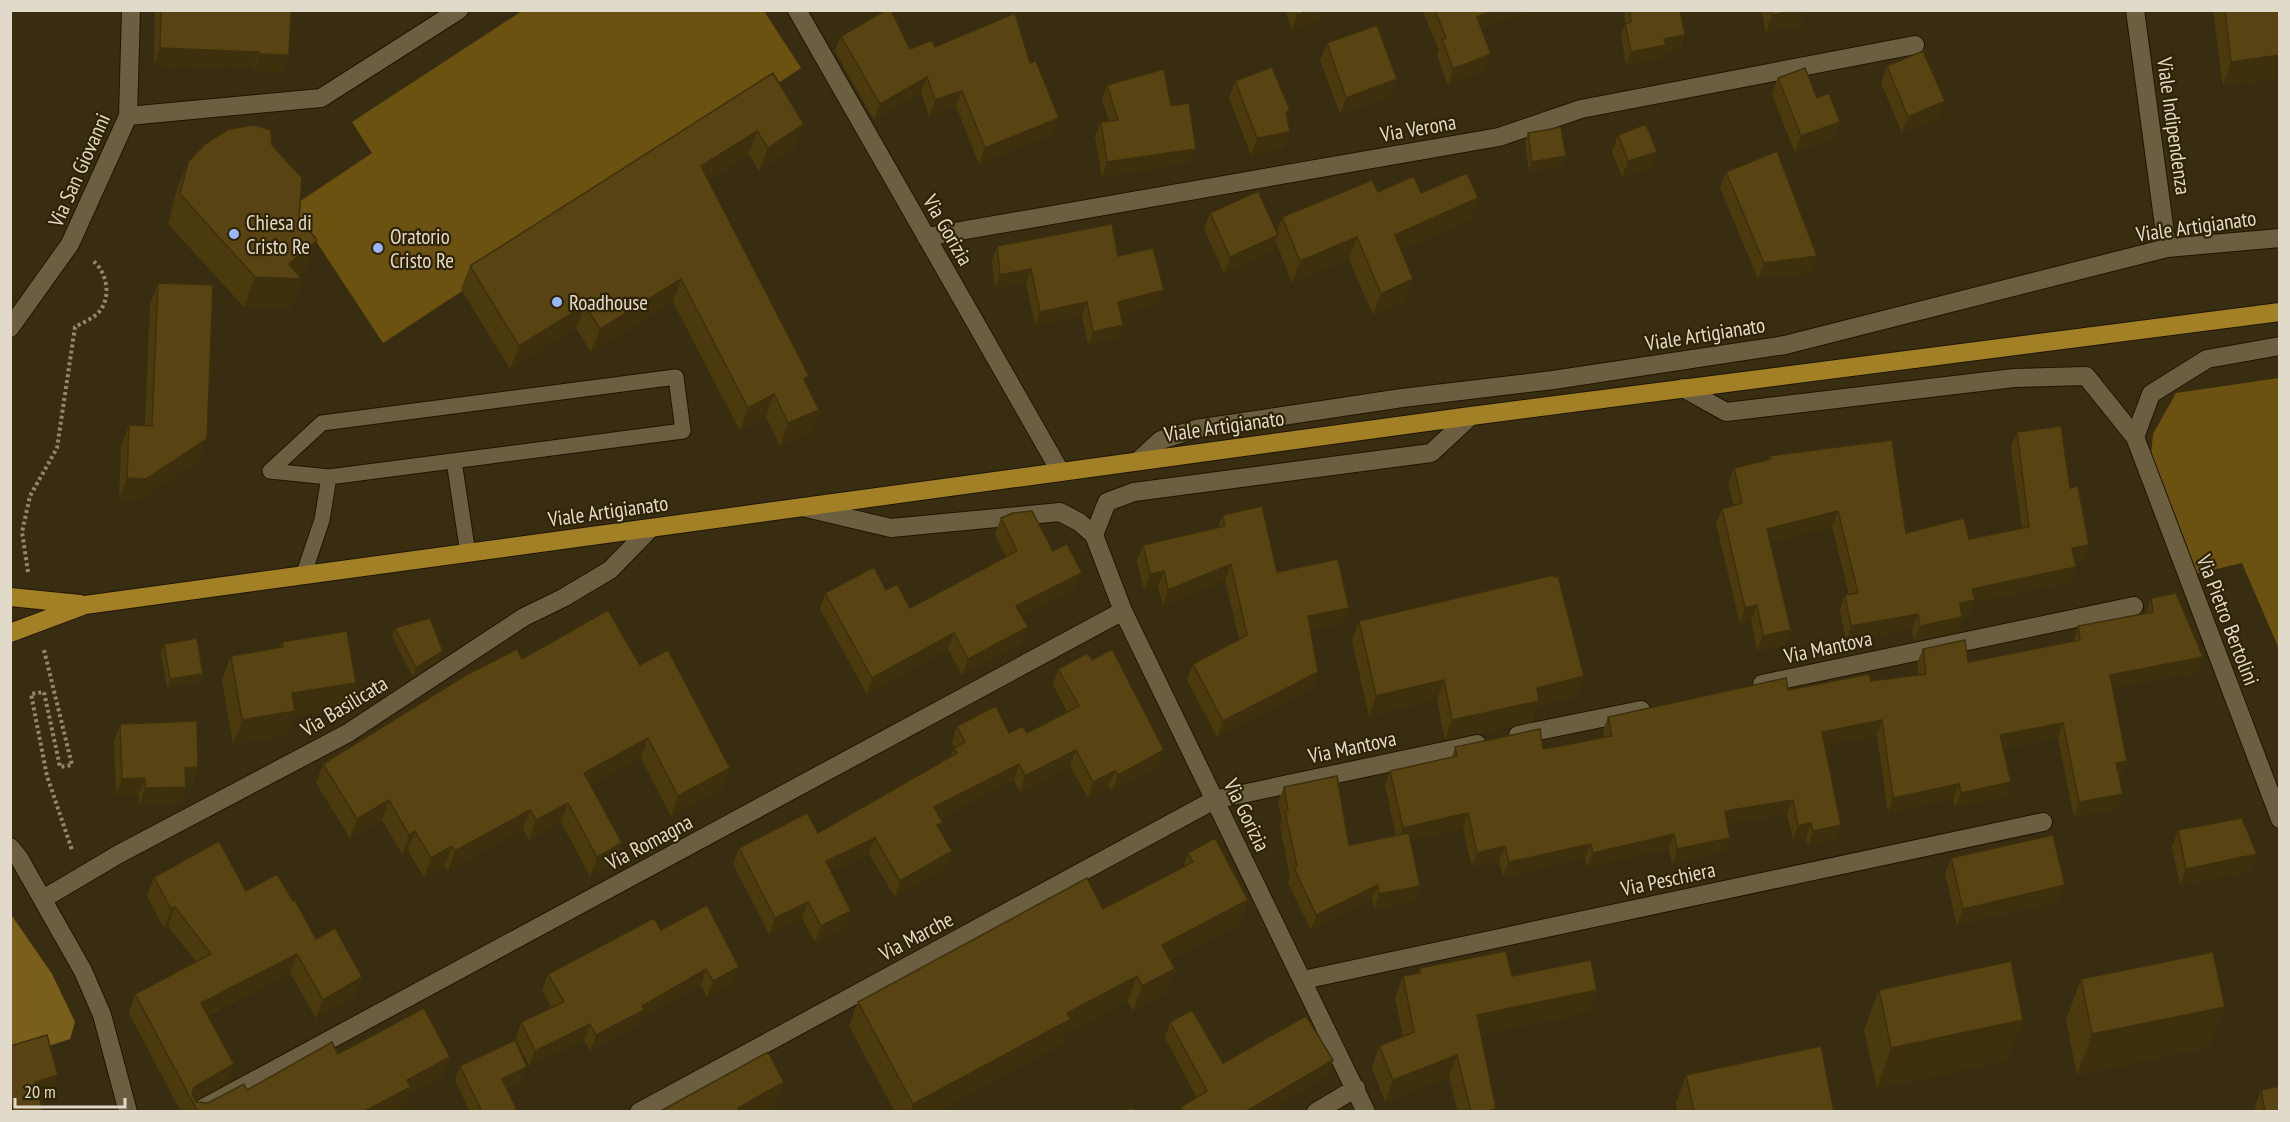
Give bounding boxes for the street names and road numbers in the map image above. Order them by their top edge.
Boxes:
street label: Viale Indipendenza [2151,55,2197,196]
street label: Via Verona [1377,108,1458,148]
street label: Via San Giovanni [42,109,116,232]
street label: Via Gorizia [916,189,979,270]
street label: Viale Artigianato [2133,204,2258,248]
street label: Viale Artigianato [1642,311,1767,357]
street label: Viale Artigianato [1161,404,1286,448]
street label: Viale Artigianato [545,489,670,533]
street label: Via Pietro Bertolini [2190,550,2265,689]
street label: Via Mantova [1781,625,1874,670]
street label: Via Basilicata [295,670,392,743]
street label: Via Mantova [1305,725,1398,770]
street label: Via Gorizia [1217,773,1276,856]
street label: Via Romagna [600,808,697,877]
street label: Via Peschiera [1617,856,1718,902]
street label: Via Marche [873,905,958,967]

